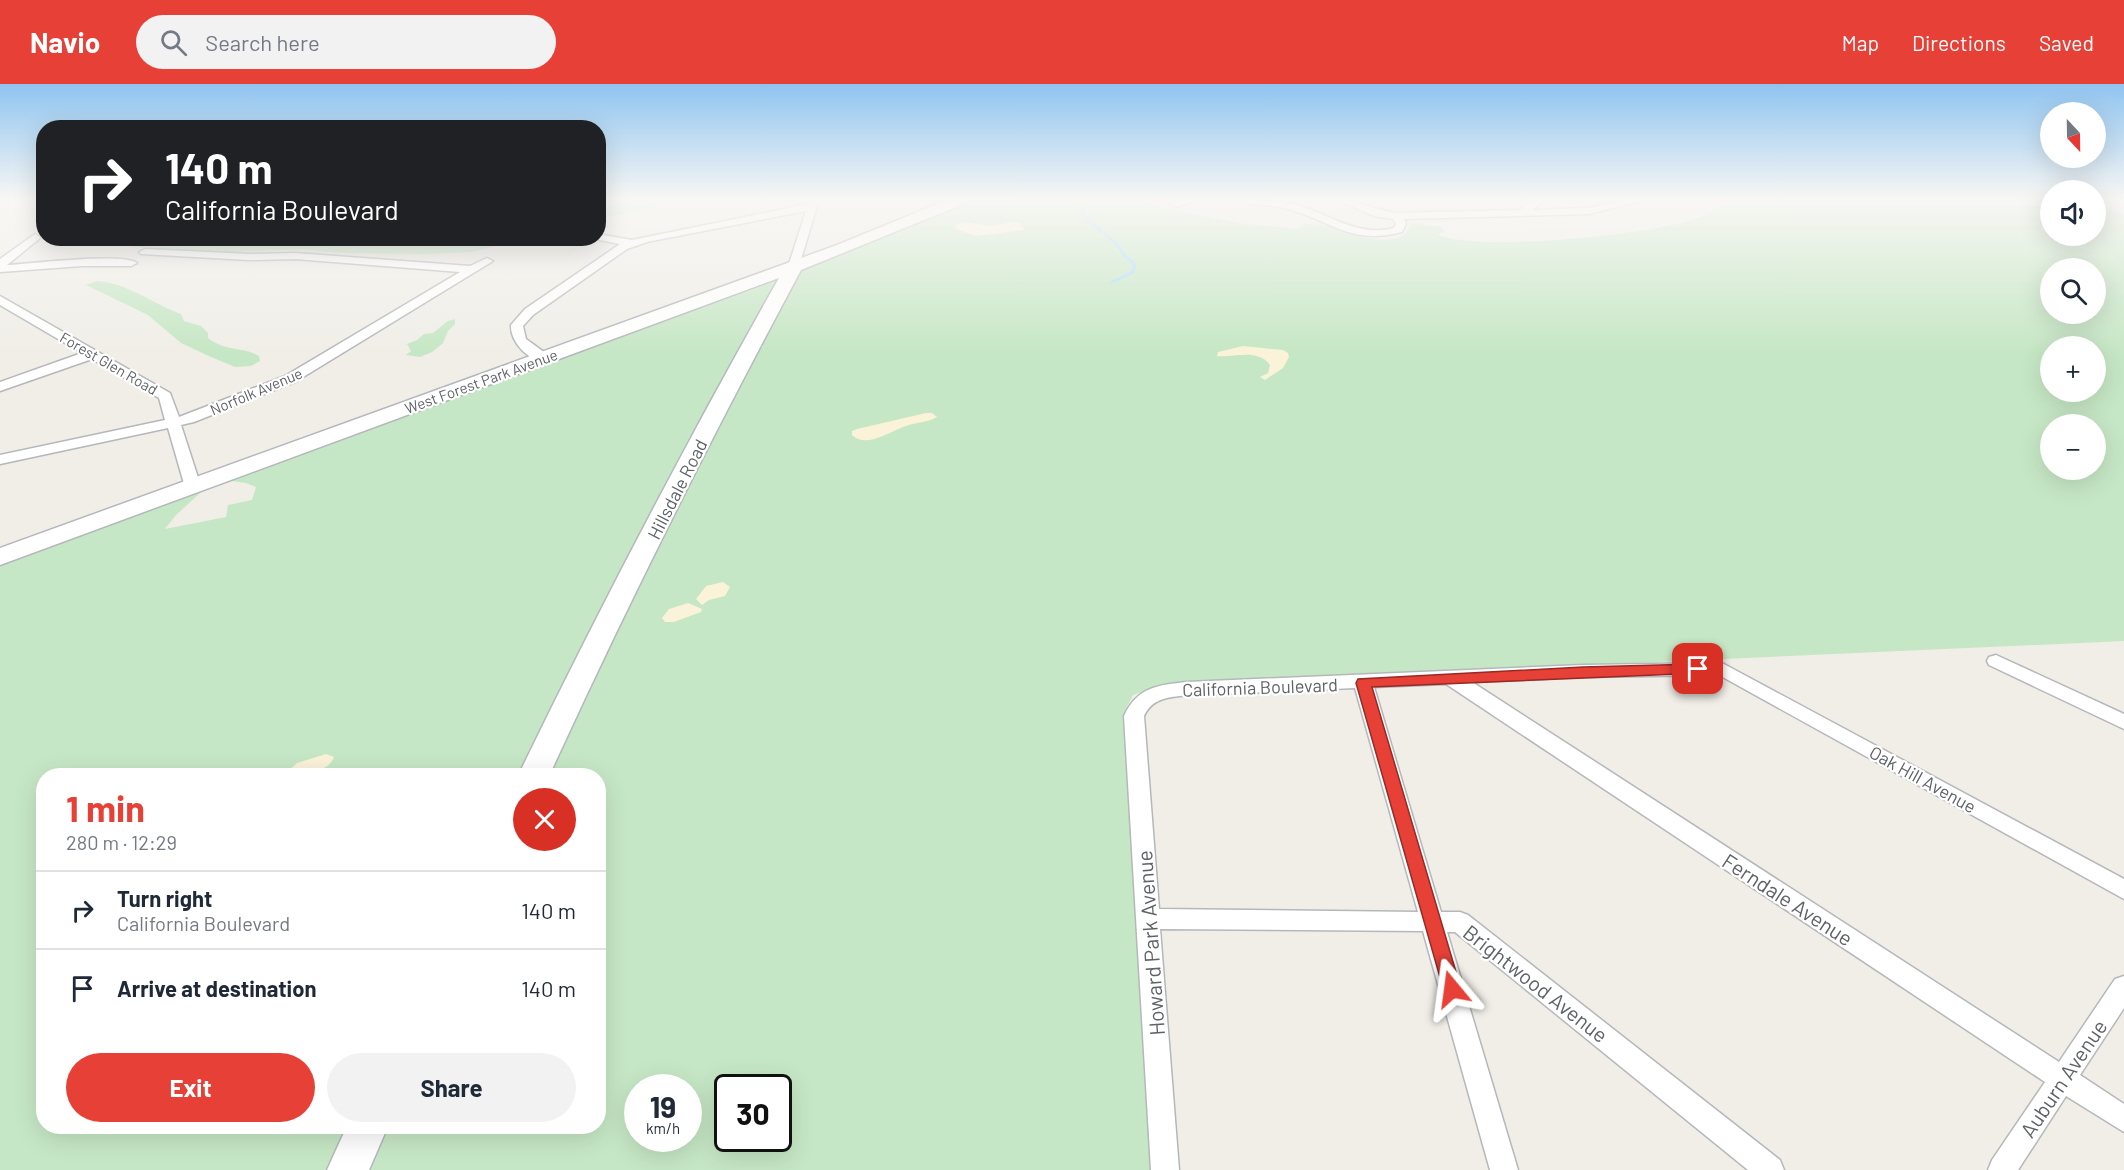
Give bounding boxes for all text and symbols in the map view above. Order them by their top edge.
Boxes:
search box [136,15,556,69]
text: Navio [30,25,100,59]
icon: search [157,26,190,59]
text: Search here [205,29,320,55]
text: Map [1842,30,1879,55]
text: Directions [1912,30,2006,55]
text: Saved [2039,30,2094,55]
north arrow [2040,102,2106,168]
map controls [2040,102,2106,480]
text: 140 m [165,142,273,192]
icon: right [66,144,144,222]
button: sound [2040,180,2106,246]
text: California Boulevard [165,193,399,225]
button: search [2040,258,2106,324]
street label: Forest Glen Road [57,328,161,398]
button: + [2040,336,2106,402]
street label: West Forest Park Avenue [402,345,560,417]
street label: Norfolk Avenue [207,363,305,419]
button: − [2040,414,2106,480]
street label: Hillsdale Road [642,435,712,543]
pin [1672,643,1723,694]
icon: arrive [1681,652,1714,685]
street label: California Boulevard [1182,673,1338,701]
street label: Oak Hill Avenue [1866,741,1980,817]
text: 1 min [66,786,145,829]
button: close [513,788,576,851]
text: 280 m · 12:29 [66,830,177,854]
street label: Ferndale Avenue [1718,848,1858,950]
street label: Howard Park Avenue [1131,849,1169,1037]
text: Turn right [117,885,212,911]
icon: right [66,894,99,927]
text: 140 m [521,897,576,923]
text: California Boulevard [117,911,290,935]
street label: Brightwood Avenue [1459,919,1613,1047]
position arrow [1420,957,1484,1021]
icon: arrive [66,972,99,1005]
text: Arrive at destination [117,975,316,1001]
text: 140 m [521,975,576,1001]
street label: Auburn Avenue [2014,1014,2112,1142]
button: Exit [66,1053,315,1122]
button: Share [327,1053,576,1122]
speed limit sign: 30 [714,1074,792,1152]
text: 19 [650,1088,676,1124]
text: km/h [646,1119,680,1137]

